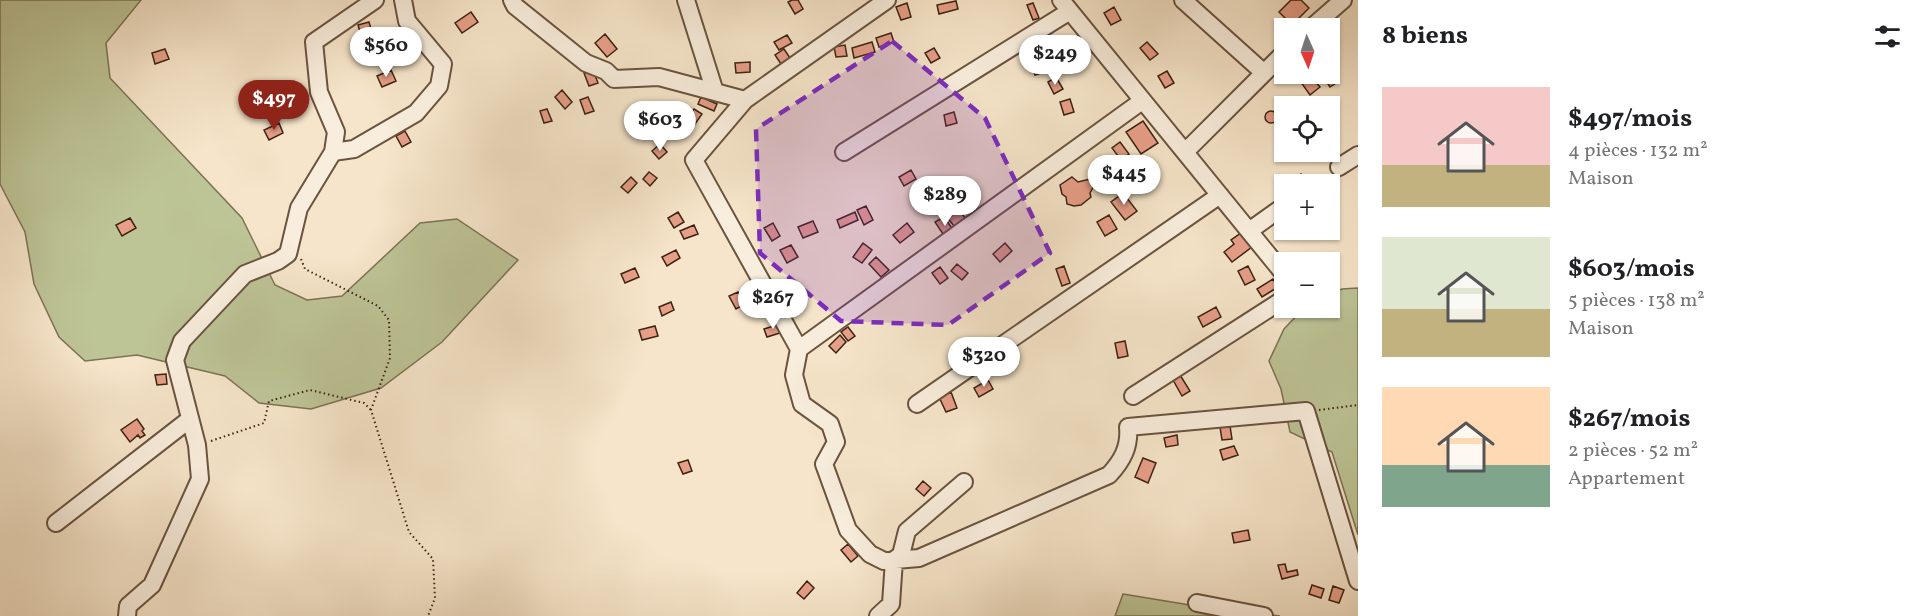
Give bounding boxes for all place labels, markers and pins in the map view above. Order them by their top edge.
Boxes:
pin: $560 [350,27,422,78]
pin: $249 [1019,35,1091,86]
pin: $497 [238,80,310,131]
pin: $603 [624,101,696,152]
pin: $445 [1088,155,1160,206]
pin: $289 [909,176,981,227]
pin: $267 [737,279,809,330]
pin: $320 [948,337,1020,388]

